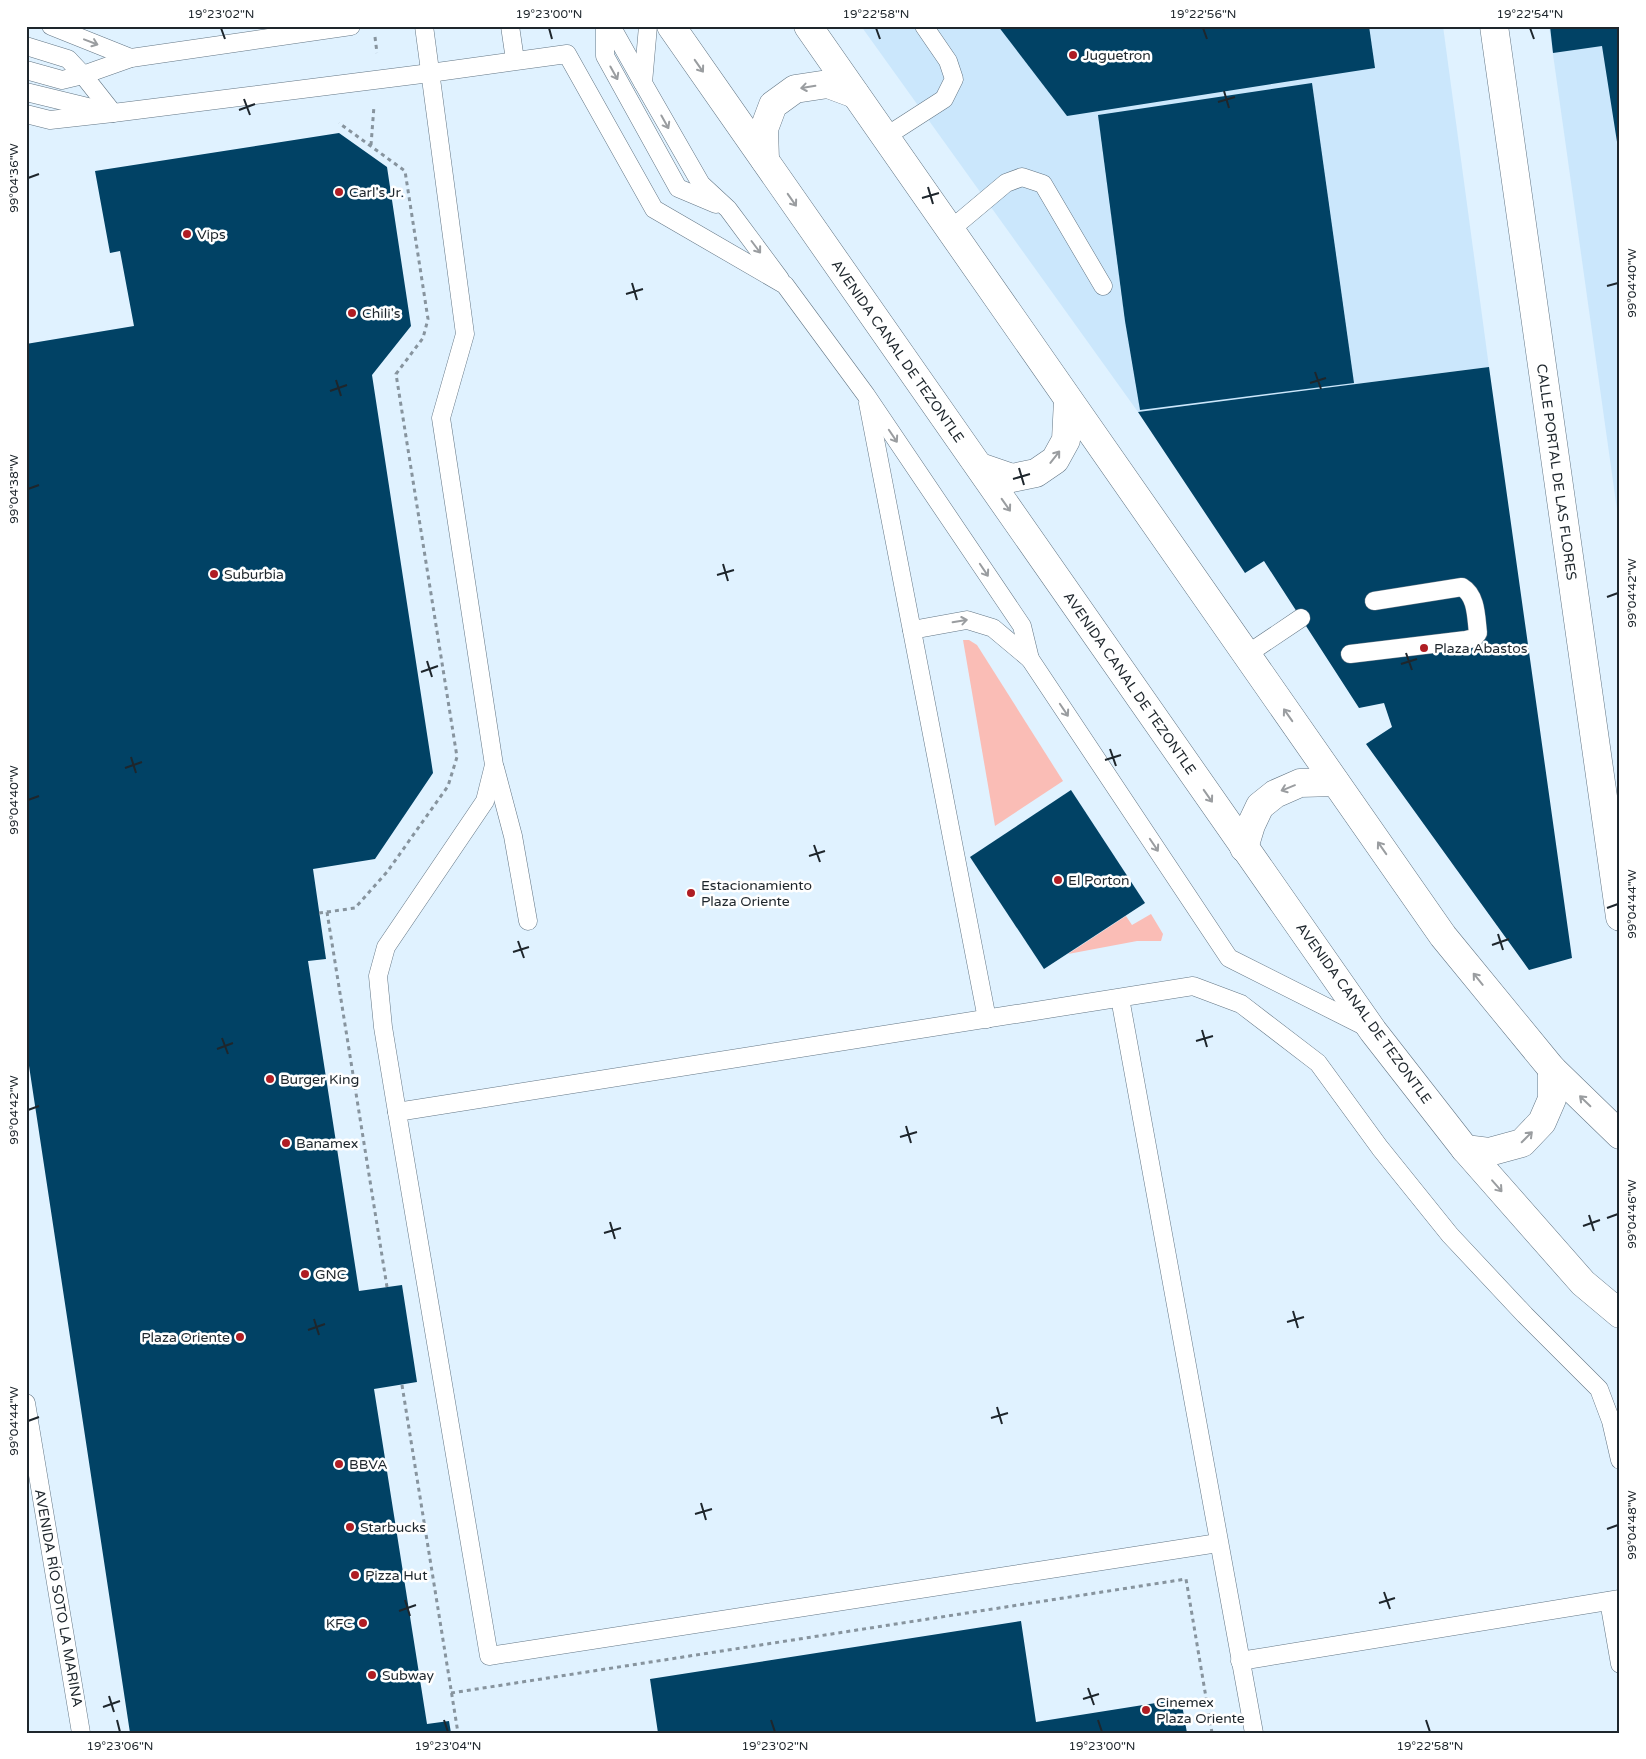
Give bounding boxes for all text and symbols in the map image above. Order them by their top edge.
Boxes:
text: 19°23'02"N [188,7,255,21]
text: 19°23'00"N [516,7,583,21]
text: 19°22'58"N [843,7,910,21]
text: 19°22'56"N [1170,7,1237,21]
text: 19°22'54"N [1497,7,1564,21]
one-way arrow [83,38,99,47]
place label: Juguetron [1083,47,1151,64]
marker: Juguetron [1067,49,1079,61]
one-way arrow [694,59,704,73]
one-way arrow [609,65,619,80]
one-way arrow [800,82,816,92]
one-way arrow [660,114,670,129]
text: 99°04'36"W [7,143,21,213]
place label: Carl's Jr. [349,184,404,201]
marker: Carl's Jr. [333,186,345,198]
one-way arrow [787,192,797,206]
place label: Vips [197,226,226,243]
marker: Vips [181,228,193,240]
one-way arrow [751,240,762,253]
text: 99°04'40"W [1625,248,1639,318]
street label: AVENIDA CANAL DE TEZONTLE [828,257,967,446]
place label: Chili's [362,305,401,322]
marker: Chili's [346,307,358,319]
street label: CALLE PORTAL DE LAS FLORES [1533,363,1580,582]
one-way arrow [889,428,899,442]
one-way arrow [1049,450,1060,463]
text: 99°04'38"W [7,454,21,524]
one-way arrow [1001,497,1011,511]
text: 99°04'42"W [1625,558,1639,628]
one-way arrow [979,563,989,577]
place label: Suburbia [224,566,284,583]
marker: Suburbia [208,568,220,580]
street label: AVENIDA CANAL DE TEZONTLE [1060,589,1199,778]
one-way arrow [951,616,967,626]
place label: Plaza Abastos [1434,640,1528,657]
marker: Plaza Abastos [1418,642,1430,654]
one-way arrow [1059,703,1069,717]
one-way arrow [1283,708,1293,722]
text: 99°04'40"W [7,765,21,835]
one-way arrow [1281,784,1296,794]
one-way arrow [1203,789,1213,803]
one-way arrow [1149,838,1160,852]
one-way arrow [1377,841,1387,855]
text: 99°04'44"W [1625,869,1639,939]
place label: El Porton [1068,872,1129,889]
marker: El Porton [1052,874,1064,886]
place label: Estacionamiento Plaza Oriente [701,877,812,910]
marker: Estacionamiento Plaza Oriente [685,887,697,899]
street label: AVENIDA CANAL DE TEZONTLE [1292,920,1435,1107]
one-way arrow [1473,973,1484,986]
place label: Burger King [280,1071,359,1088]
marker: Burger King [264,1073,276,1085]
text: 99°04'42"W [7,1075,21,1145]
one-way arrow [1578,1095,1591,1107]
one-way arrow [1521,1131,1534,1143]
place label: Banamex [296,1135,358,1152]
marker: Banamex [280,1137,292,1149]
one-way arrow [1491,1179,1503,1192]
text: 99°04'46"W [1625,1179,1639,1249]
place label: GNC [315,1266,347,1283]
marker: GNC [299,1268,311,1280]
place label: Plaza Oriente [141,1329,230,1346]
marker: Plaza Oriente [234,1331,246,1343]
text: 99°04'44"W [7,1386,21,1456]
place label: BBVA [349,1456,388,1473]
marker: BBVA [333,1458,345,1470]
street label: AVENIDA RÍO SOTO LA MARINA [31,1488,86,1709]
text: 99°04'48"W [1625,1490,1639,1560]
place label: Starbucks [360,1519,426,1536]
marker: Starbucks [344,1521,356,1533]
place label: Pizza Hut [365,1567,428,1584]
marker: Pizza Hut [349,1569,361,1581]
place label: KFC [326,1615,353,1632]
marker: KFC [357,1617,369,1629]
place label: Subway [382,1667,435,1684]
marker: Subway [366,1669,378,1681]
place label: Cinemex Plaza Oriente [1156,1694,1245,1727]
marker: Cinemex Plaza Oriente [1140,1704,1152,1716]
text: 19°23'06"N [87,1739,154,1753]
text: 19°23'04"N [415,1739,482,1753]
text: 19°23'02"N [742,1739,809,1753]
text: 19°23'00"N [1069,1739,1136,1753]
text: 19°22'58"N [1397,1739,1464,1753]

